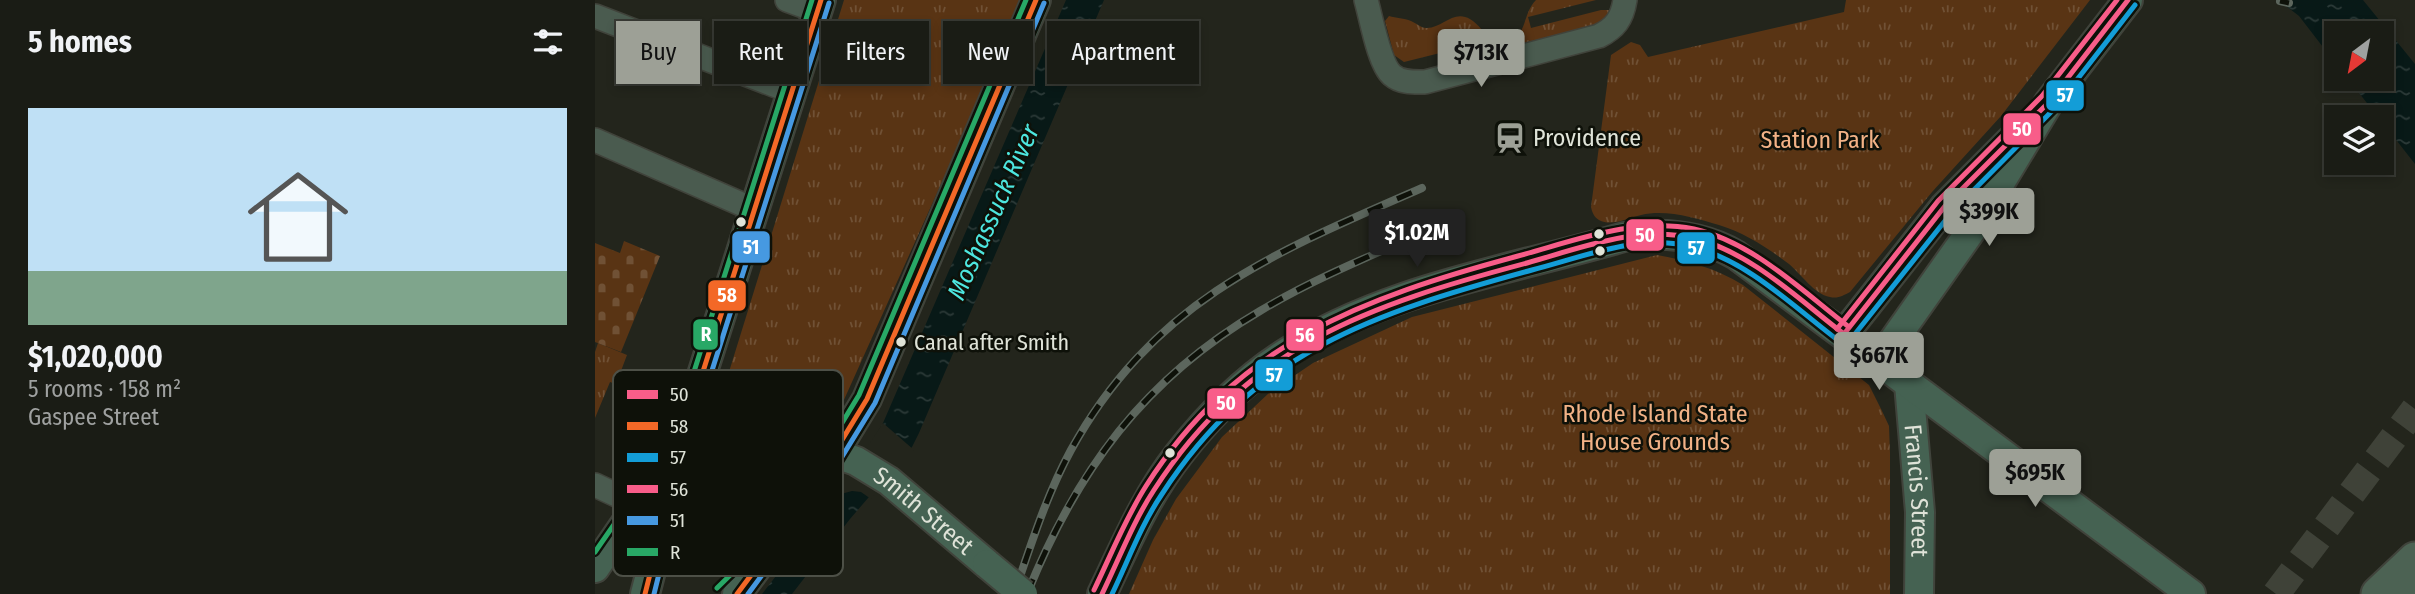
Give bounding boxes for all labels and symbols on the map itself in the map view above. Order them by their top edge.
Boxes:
north arrow [2324,21,2394,91]
pin: $713K [1432,29,1530,89]
line badge: 57 [2045,79,2085,112]
text: 57 [2057,84,2074,107]
line badge: 50 [2002,112,2042,146]
text: 50 [2012,118,2032,141]
water label: Moshassuck River [941,119,1046,305]
station icon: Providence [1493,121,1527,155]
place label: Providence [1533,124,1641,152]
park label: Station Park [1761,126,1880,154]
pin: $399K [1940,188,2038,248]
pin: $1.02M [1360,210,1474,269]
unlabelled marker [734,215,748,229]
line badge: 50 [1625,218,1665,252]
text: 50 [1635,224,1655,247]
unlabelled marker [1592,227,1606,241]
line badge: 51 [731,230,771,264]
line badge: 57 [1676,231,1716,265]
text: 51 [743,236,759,259]
text: 57 [1688,237,1705,260]
unlabelled marker [1593,244,1607,258]
line badge: 58 [707,279,747,312]
text: 58 [717,284,737,307]
line badge: R [692,318,719,351]
line badge: 56 [1285,318,1325,352]
text: R [701,323,712,346]
text: 56 [1295,324,1315,347]
place label: Canal after Smith [914,329,1069,356]
pin: $667K [1830,332,1928,392]
marker: Canal after Smith [894,335,908,349]
line badge: 57 [1254,358,1294,392]
text: 57 [1266,364,1283,387]
legend [613,370,843,576]
text: 50 [670,383,689,406]
line badge: 50 [1206,387,1246,420]
text: 50 [1216,392,1236,415]
park label: Rhode Island State House Grounds [1562,400,1748,456]
text: 58 [670,415,688,438]
street label: Francis Street [1899,423,1934,557]
text: 57 [670,446,686,469]
unlabelled marker [1163,446,1177,460]
pin: $695K [1986,449,2084,509]
street label: Smith Street [869,461,979,560]
text: 56 [670,478,688,501]
text: 51 [670,509,685,532]
text: R [670,541,680,564]

